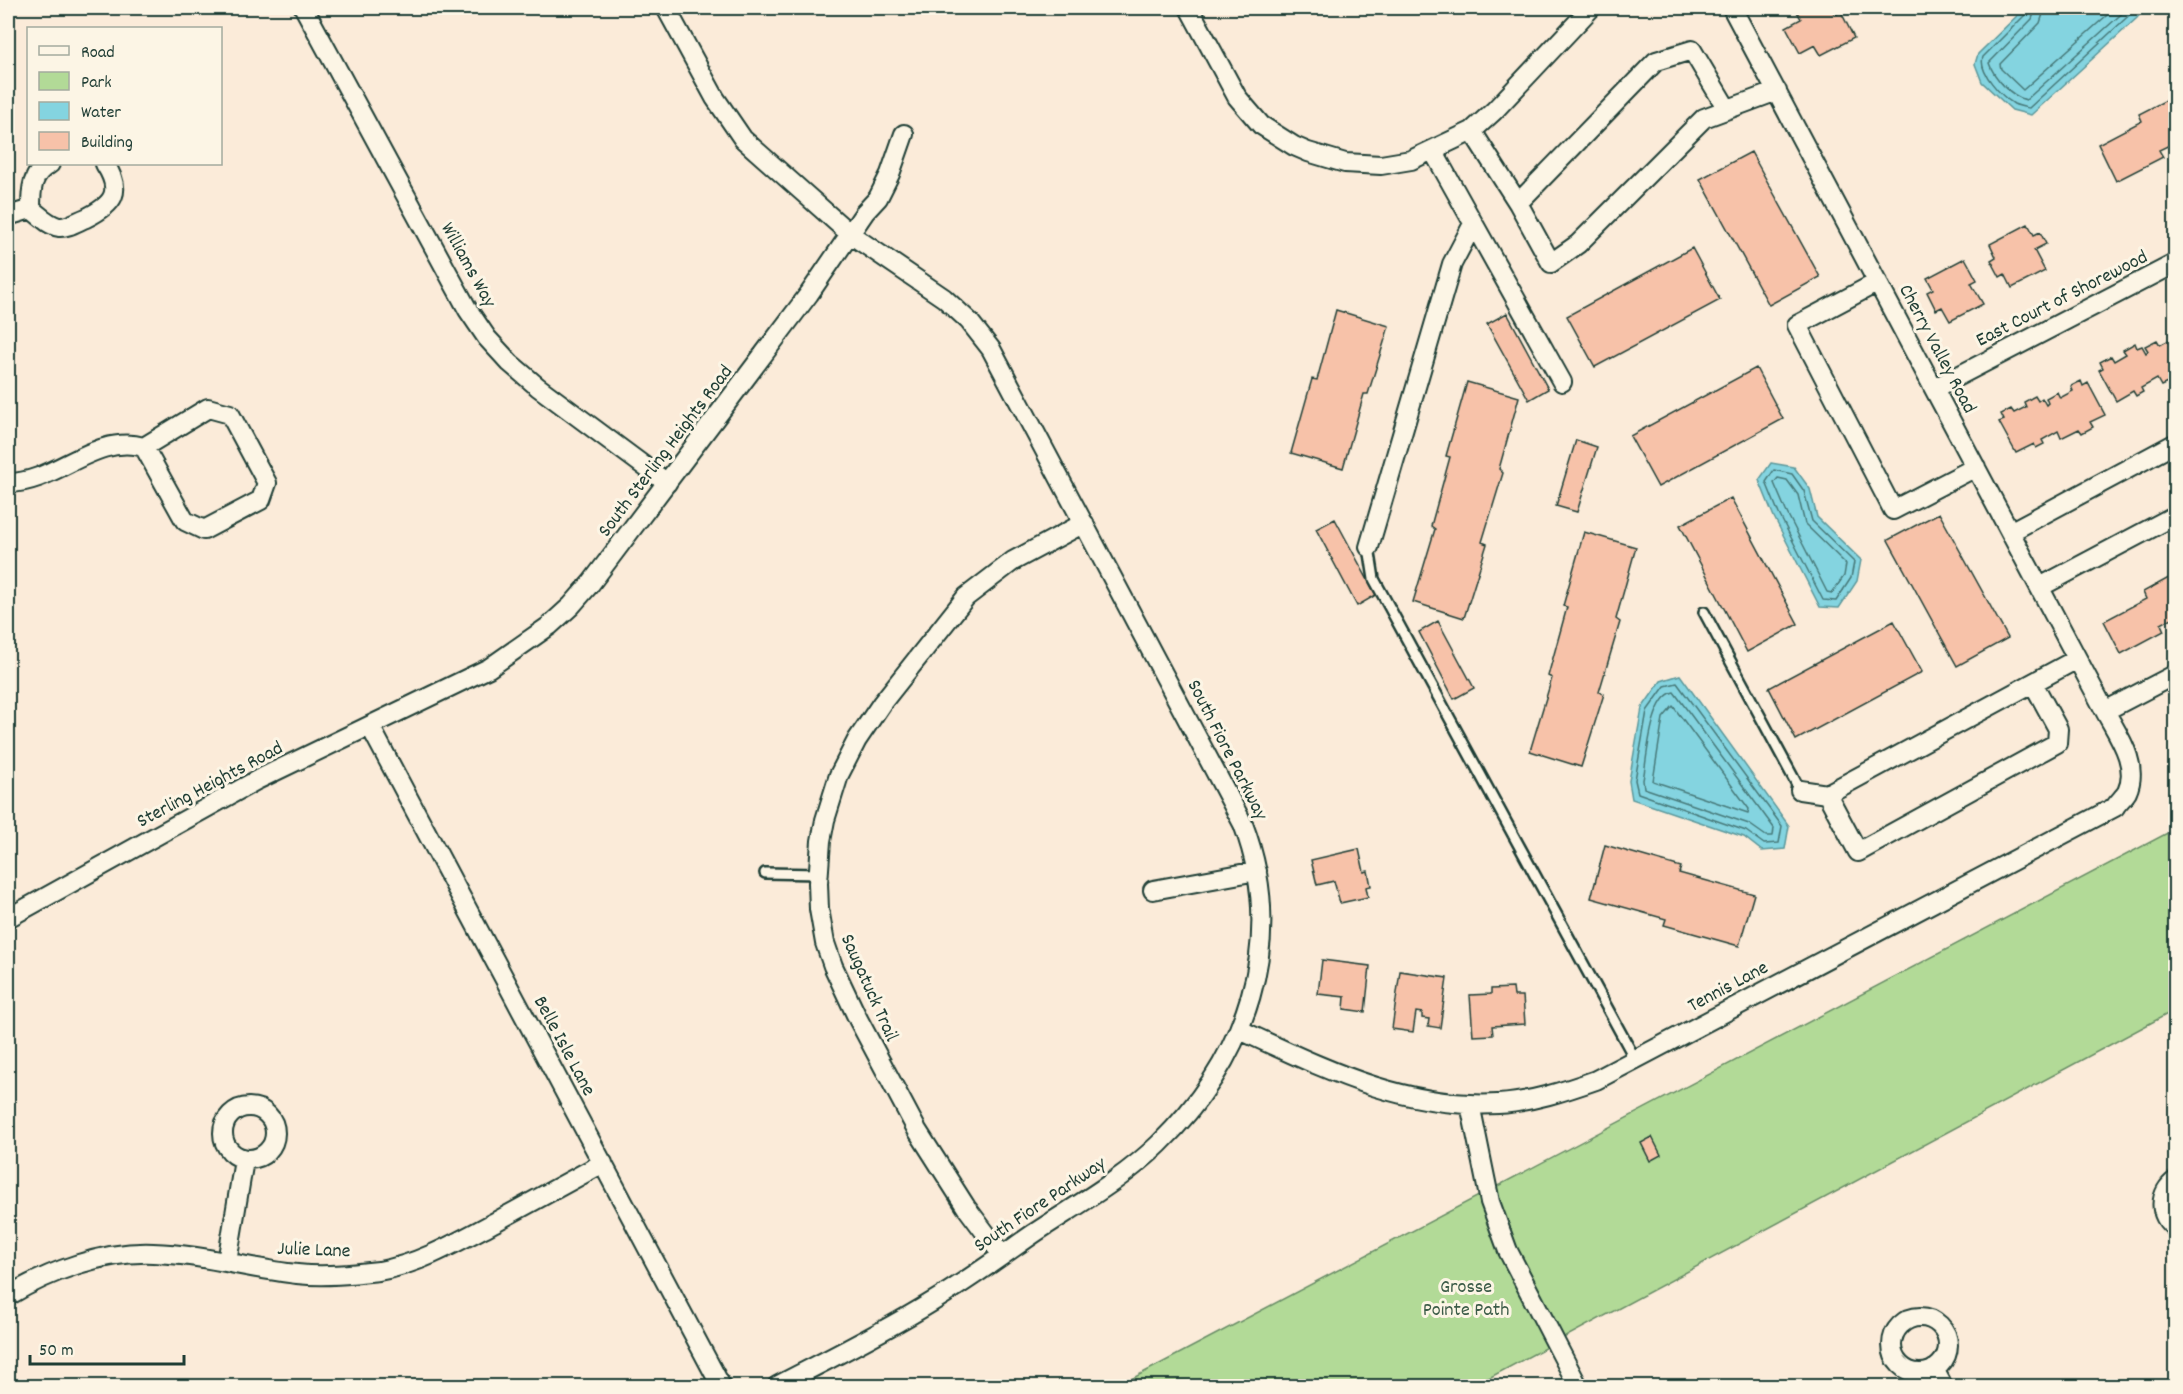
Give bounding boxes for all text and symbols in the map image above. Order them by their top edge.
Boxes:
legend [27,27,222,165]
text: Road [81,41,115,66]
text: Park [81,71,112,96]
text: Water [81,101,121,126]
text: Building [81,131,133,156]
street label: Williams Way [432,218,503,314]
street label: East Court of Shorewood [1972,244,2153,355]
street label: Cherry Valley Road [1890,280,1982,419]
street label: South Sterling Heights Road [592,360,741,544]
street label: South Fiore Parkway [1179,675,1274,826]
street label: Sterling Heights Road [132,735,288,836]
street label: Saugatuck Trail [832,930,905,1047]
street label: Tennis Lane [1683,955,1774,1021]
street label: Belle Isle Lane [525,991,602,1102]
street label: South Fiore Parkway [969,1150,1113,1260]
street label: Julie Lane [277,1236,351,1266]
park label: Grosse Pointe Path [1423,1274,1509,1325]
scale bar [30,1328,184,1366]
text: 50 m [39,1339,74,1364]

